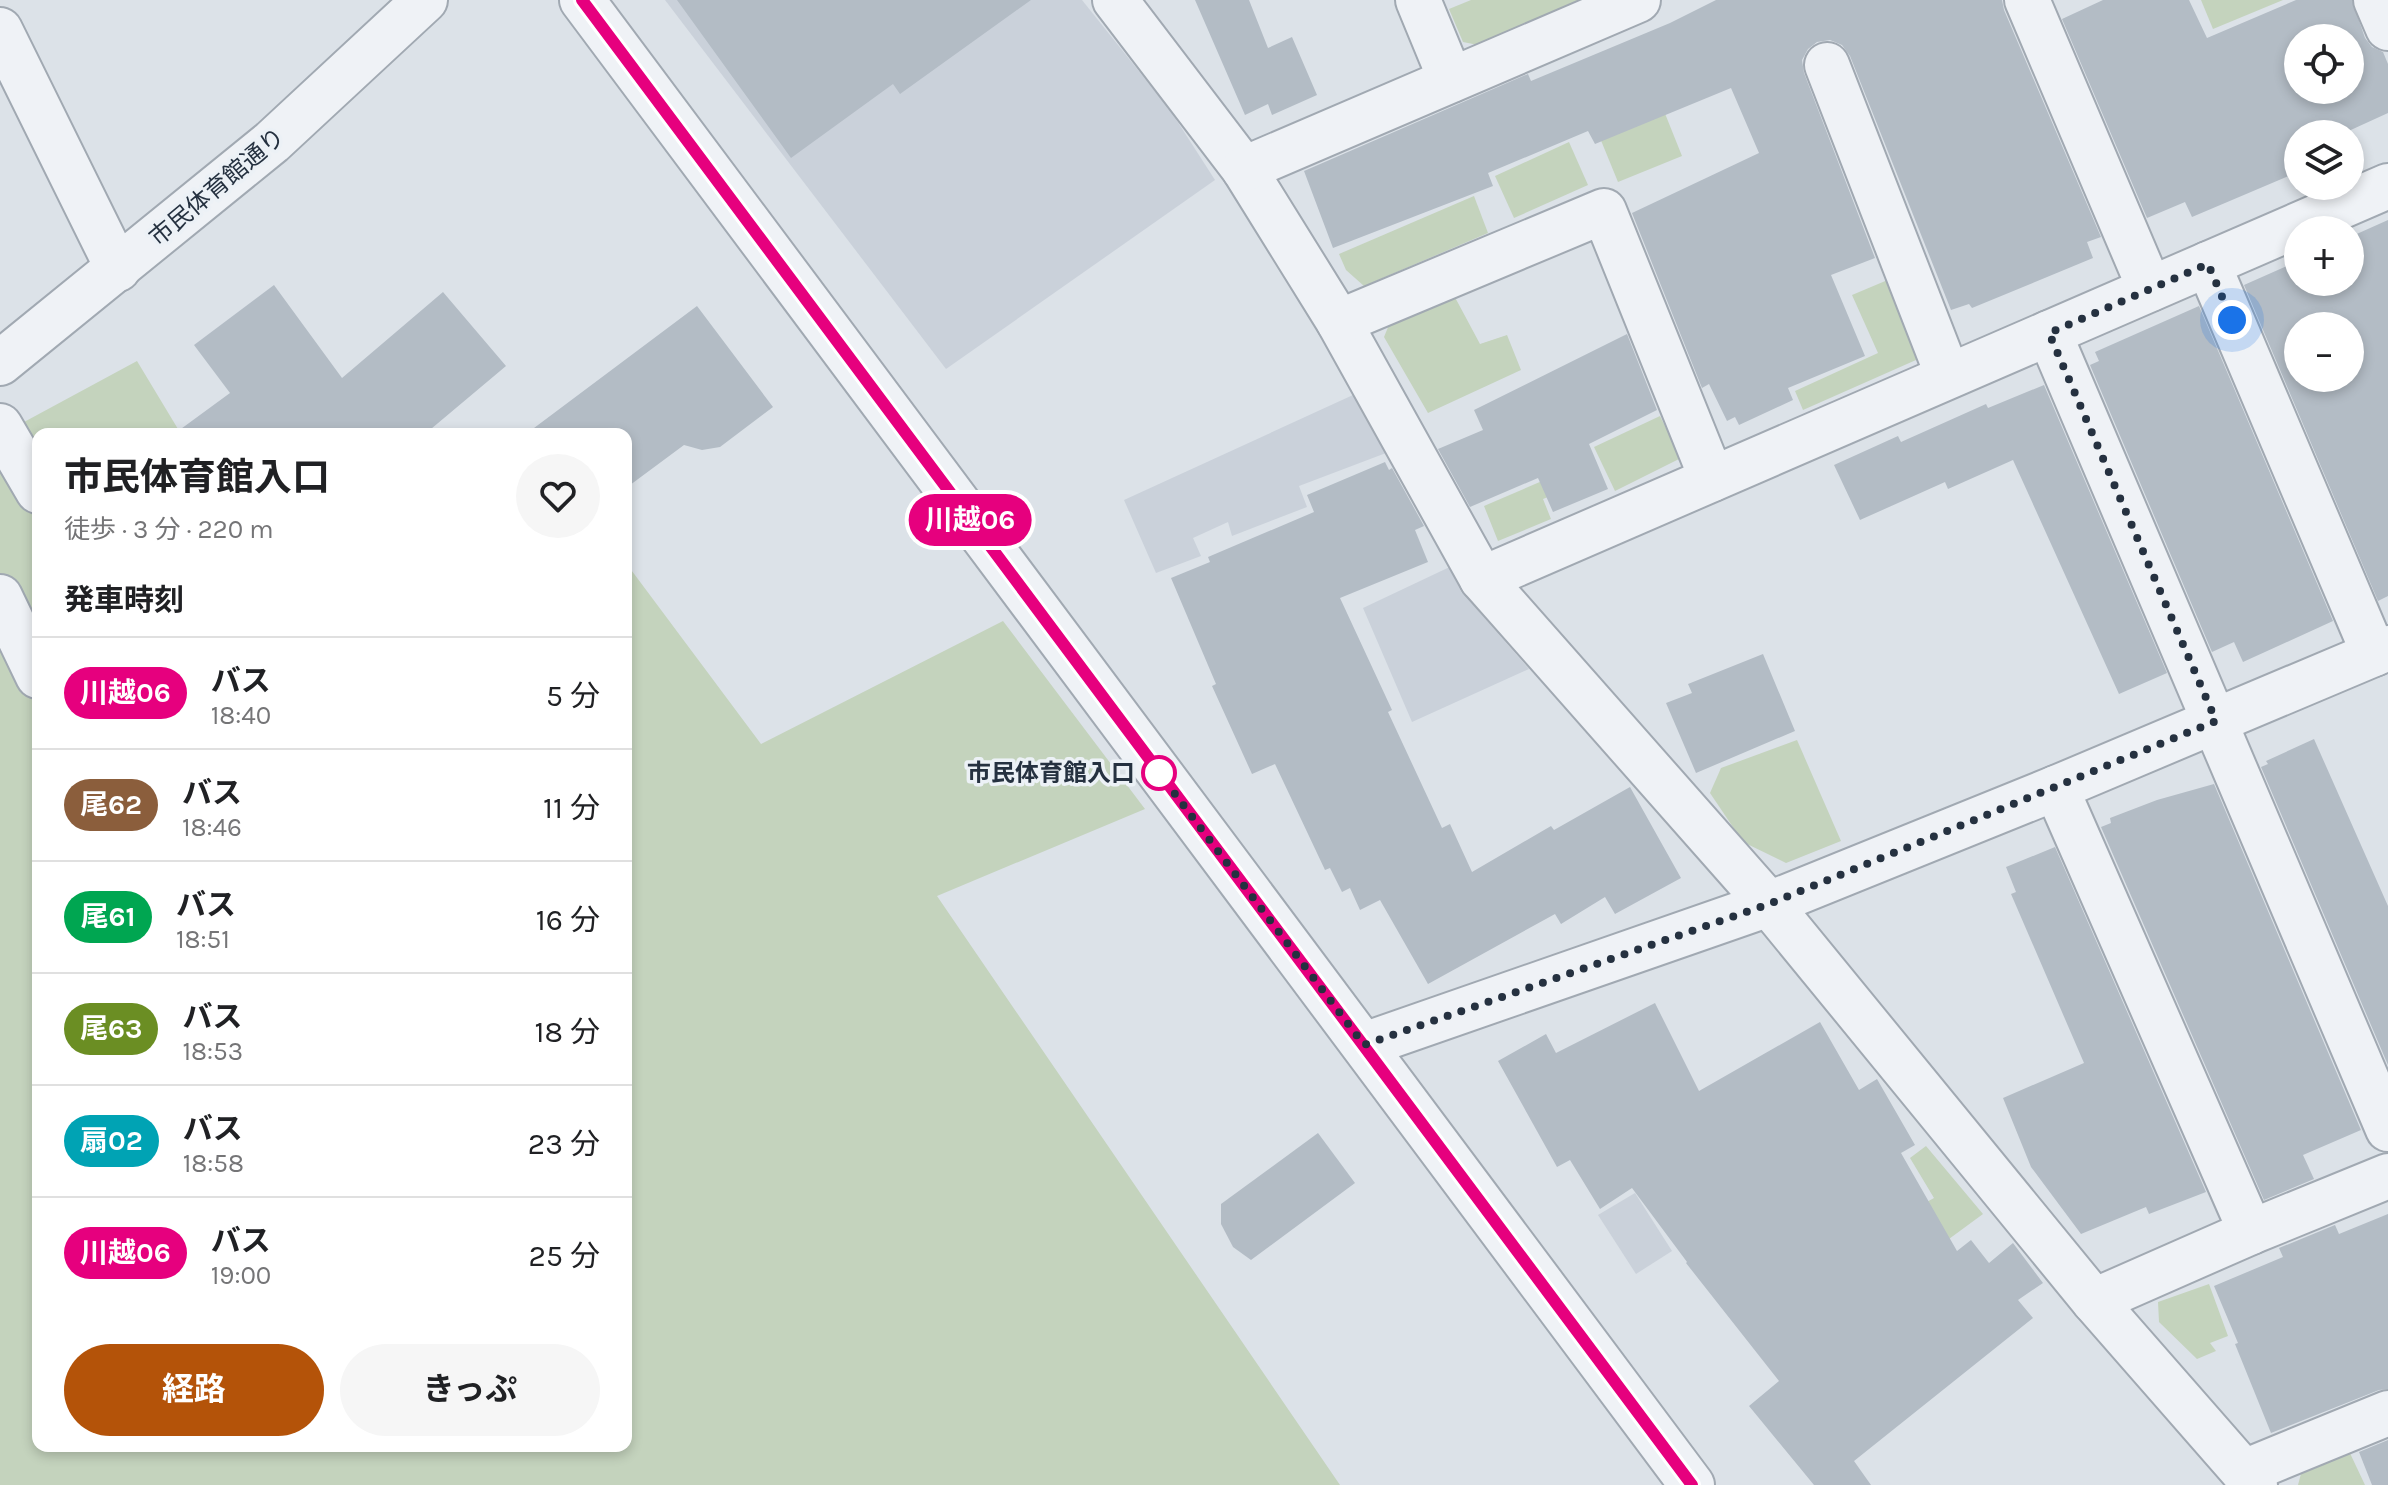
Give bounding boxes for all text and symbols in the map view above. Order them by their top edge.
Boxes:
map controls [2284,24,2364,392]
button: locate [2284,24,2364,104]
button: layers [2284,120,2364,200]
street label: 市民体育館通り [144,122,290,252]
button: + [2284,216,2364,296]
your location [2212,300,2252,340]
button: − [2284,312,2364,392]
button: heart [516,454,600,538]
text: 市民体育館入口 [64,455,330,500]
line badge: 川越06 [914,494,1026,546]
text: 川越06 [925,503,1015,536]
text: 徒歩 · 3 分 · 220 m [64,514,274,545]
text: 発車時刻 [64,582,184,618]
text: バス [211,663,271,699]
text: 川越06 [80,676,171,709]
text: 5 分 [546,678,600,714]
text: 18:40 [211,700,271,731]
marker: 市民体育館入口 [1142,756,1176,790]
place label: 市民体育館入口 [967,759,1135,787]
text: バス [182,775,242,811]
text: 尾62 [80,788,142,821]
text: 11 分 [543,790,600,826]
text: 18:46 [182,812,242,843]
text: バス [176,887,236,923]
text: 尾61 [81,900,135,933]
text: 16 分 [536,902,600,938]
text: 18:51 [176,924,230,955]
text: バス [182,999,242,1035]
text: 尾63 [80,1012,142,1045]
text: 18 分 [535,1014,600,1050]
text: 18:53 [182,1036,243,1067]
text: バス [183,1111,243,1147]
text: 扇02 [80,1124,143,1157]
text: 23 分 [528,1126,600,1162]
text: 18:58 [183,1148,244,1179]
text: バス [211,1223,271,1259]
text: 川越06 [80,1236,171,1269]
text: 25 分 [529,1238,600,1274]
text: 19:00 [211,1260,271,1291]
button: 経路 [64,1344,324,1436]
button: きっぷ [340,1344,600,1436]

